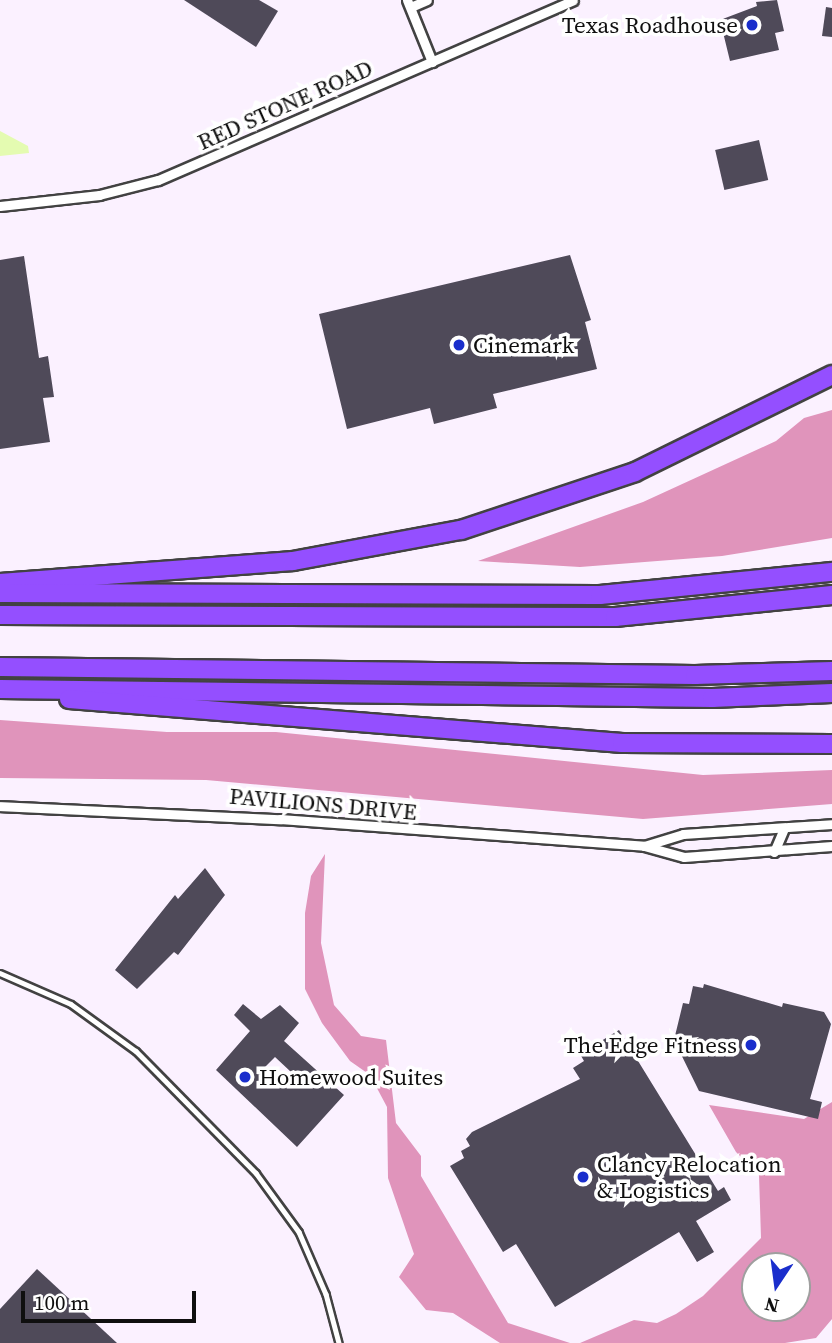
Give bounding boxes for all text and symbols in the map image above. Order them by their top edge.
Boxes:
place label: Texas Roadhouse [562,11,738,39]
marker: Texas Roadhouse [744,17,760,33]
street label: RED STONE ROAD [193,54,377,156]
place label: Cinemark [473,331,574,359]
marker: Cinemark [451,337,467,353]
street label: PAVILIONS DRIVE [228,782,418,826]
place label: The Edge Fitness [564,1031,737,1059]
marker: The Edge Fitness [743,1037,759,1053]
place label: Homewood Suites [259,1063,443,1091]
marker: Homewood Suites [237,1069,253,1085]
place label: Clancy Relocation & Logistics [597,1150,782,1204]
marker: Clancy Relocation & Logistics [575,1169,591,1185]
north arrow [741,1252,811,1322]
scale bar [24,1276,200,1320]
text: 100 m [34,1288,89,1317]
text: N [762,1291,781,1320]

